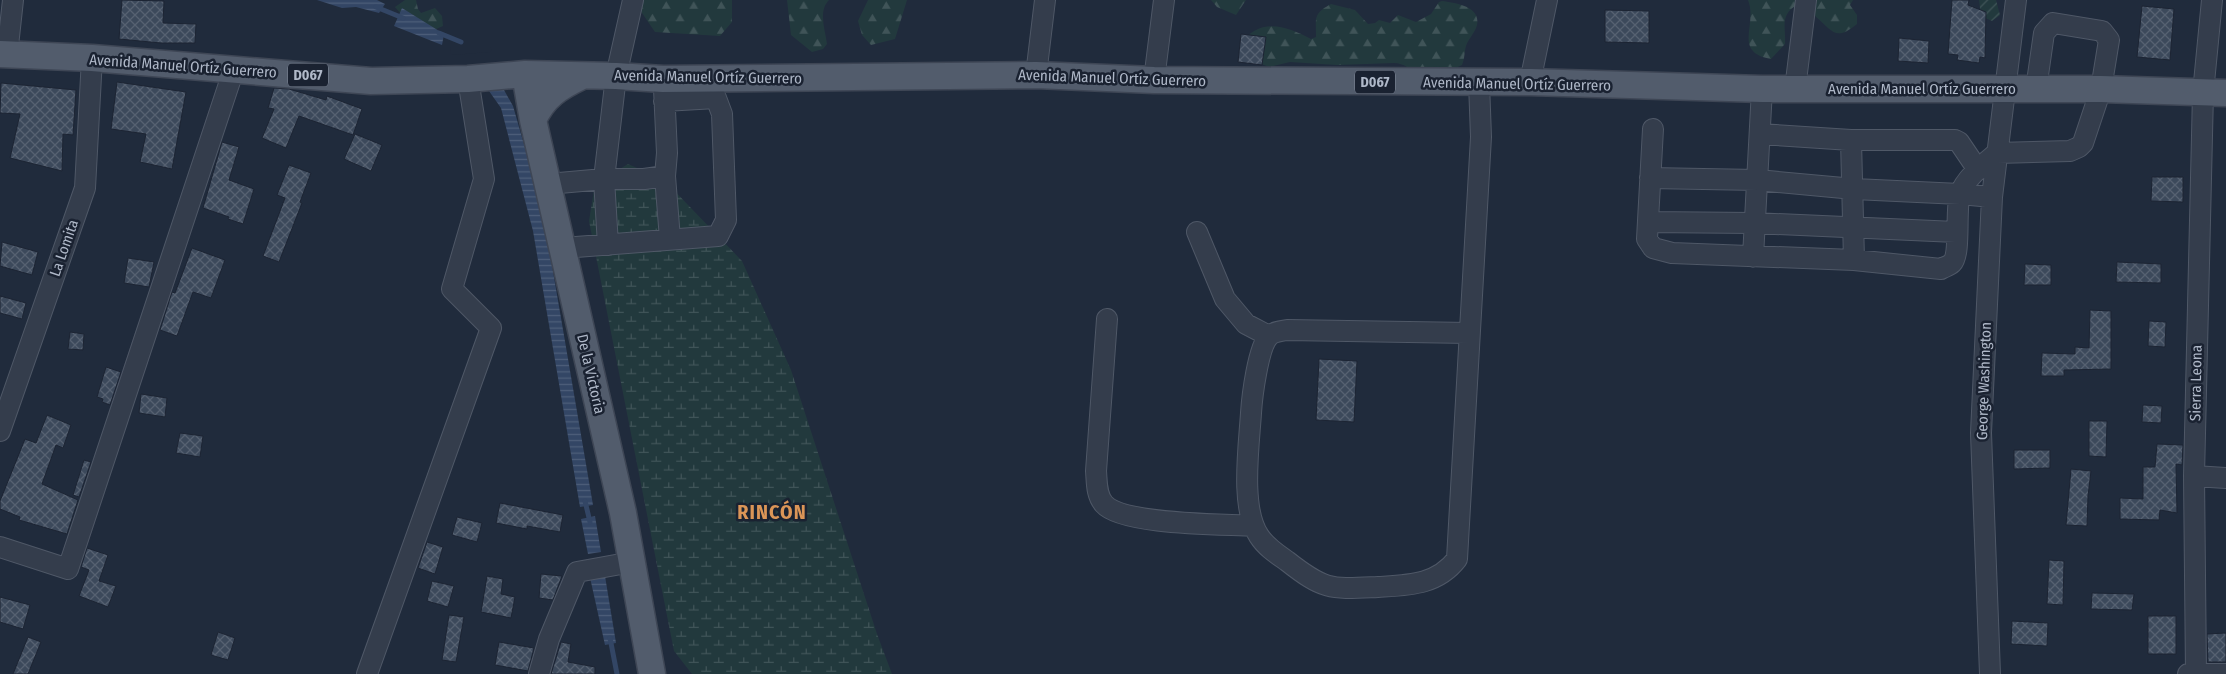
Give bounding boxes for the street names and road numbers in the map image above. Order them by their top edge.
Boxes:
street label: Avenida Manuel Ortíz Guerrero [89,50,277,82]
road number: D067 [288,64,328,86]
street label: Avenida Manuel Ortíz Guerrero [614,66,802,88]
street label: Avenida Manuel Ortíz Guerrero [1018,66,1206,90]
road number: D067 [1355,70,1395,94]
street label: Avenida Manuel Ortíz Guerrero [1423,73,1611,95]
street label: Avenida Manuel Ortíz Guerrero [1828,80,2016,98]
street label: La Lomita [46,217,82,279]
street label: George Washington [1973,322,1995,440]
street label: De la Victoria [573,332,609,416]
street label: Sierra Leona [2186,345,2206,421]

